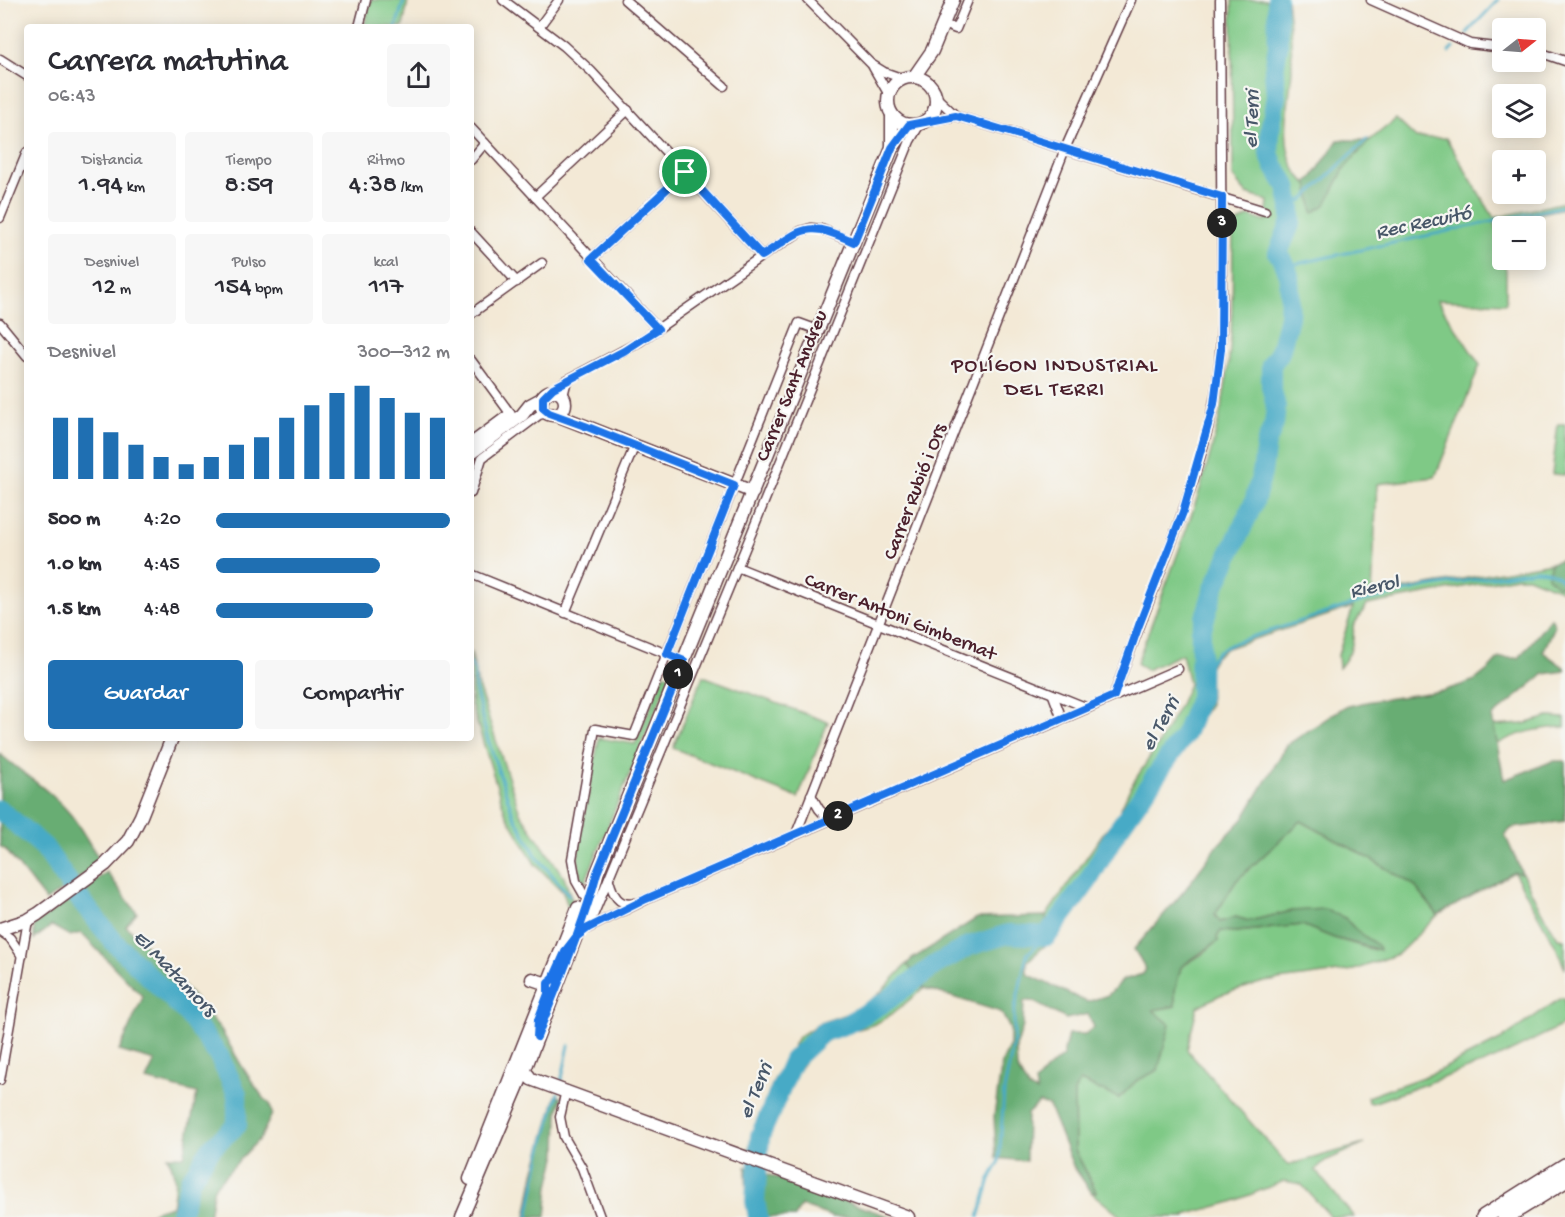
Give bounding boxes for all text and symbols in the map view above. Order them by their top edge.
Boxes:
north arrow [1492,18,1546,72]
map controls [1492,18,1546,270]
text: Carrera matutina [48,44,288,82]
button: share [387,44,450,107]
button: layers [1492,84,1546,138]
text: 06:43 [48,86,96,109]
water label: el Terri [1240,87,1267,149]
pin [659,146,710,197]
button: + [1492,150,1546,204]
text: Distancia [82,152,142,171]
text: Tiempo [226,152,272,171]
text: Ritmo [367,152,405,171]
icon: arrive [668,155,701,188]
text: 1.94 [79,171,123,202]
text: 8:59 [224,171,274,202]
text: 4:38 [349,171,397,202]
text: km [123,179,145,198]
text: /km [397,179,423,198]
water label: Rec Recuitó [1374,202,1475,247]
pin: 3 [1207,208,1237,238]
text: 3 [1218,213,1226,232]
button: − [1492,216,1546,270]
text: Desnivel [85,254,139,273]
text: Pulso [232,254,266,273]
text: kcal [374,254,398,273]
text: 12 [93,273,116,304]
text: 154 [215,273,252,304]
text: 117 [369,273,403,304]
text: m [116,281,131,300]
text: bpm [252,281,283,300]
street label: Carrer Sant Andreu [752,307,834,465]
text: Desnivel [48,342,116,365]
text: 300–312 m [357,342,450,365]
district label: POLÍGON INDUSTRIAL DEL TERRI [950,355,1159,404]
street label: Carrer Rubió i Ors [880,420,953,563]
text: 500 m [48,509,100,532]
text: 4:20 [144,509,181,532]
text: 1.0 km [48,554,102,577]
text: 4:45 [144,554,180,577]
street label: Carrer Antoni Gimbernat [801,569,1001,668]
water label: Rierol [1348,571,1403,606]
text: 1.5 km [48,599,101,622]
text: 4:48 [144,599,180,622]
pin: 1 [663,659,693,689]
button: Guardar [48,660,243,729]
button: Compartir [255,660,450,729]
text: 1 [675,664,681,683]
water label: el Terri [1137,691,1188,756]
pin: 2 [823,801,853,831]
text: 2 [834,806,842,825]
water label: El Matamors [126,926,222,1024]
water label: el Terri [734,1057,781,1123]

